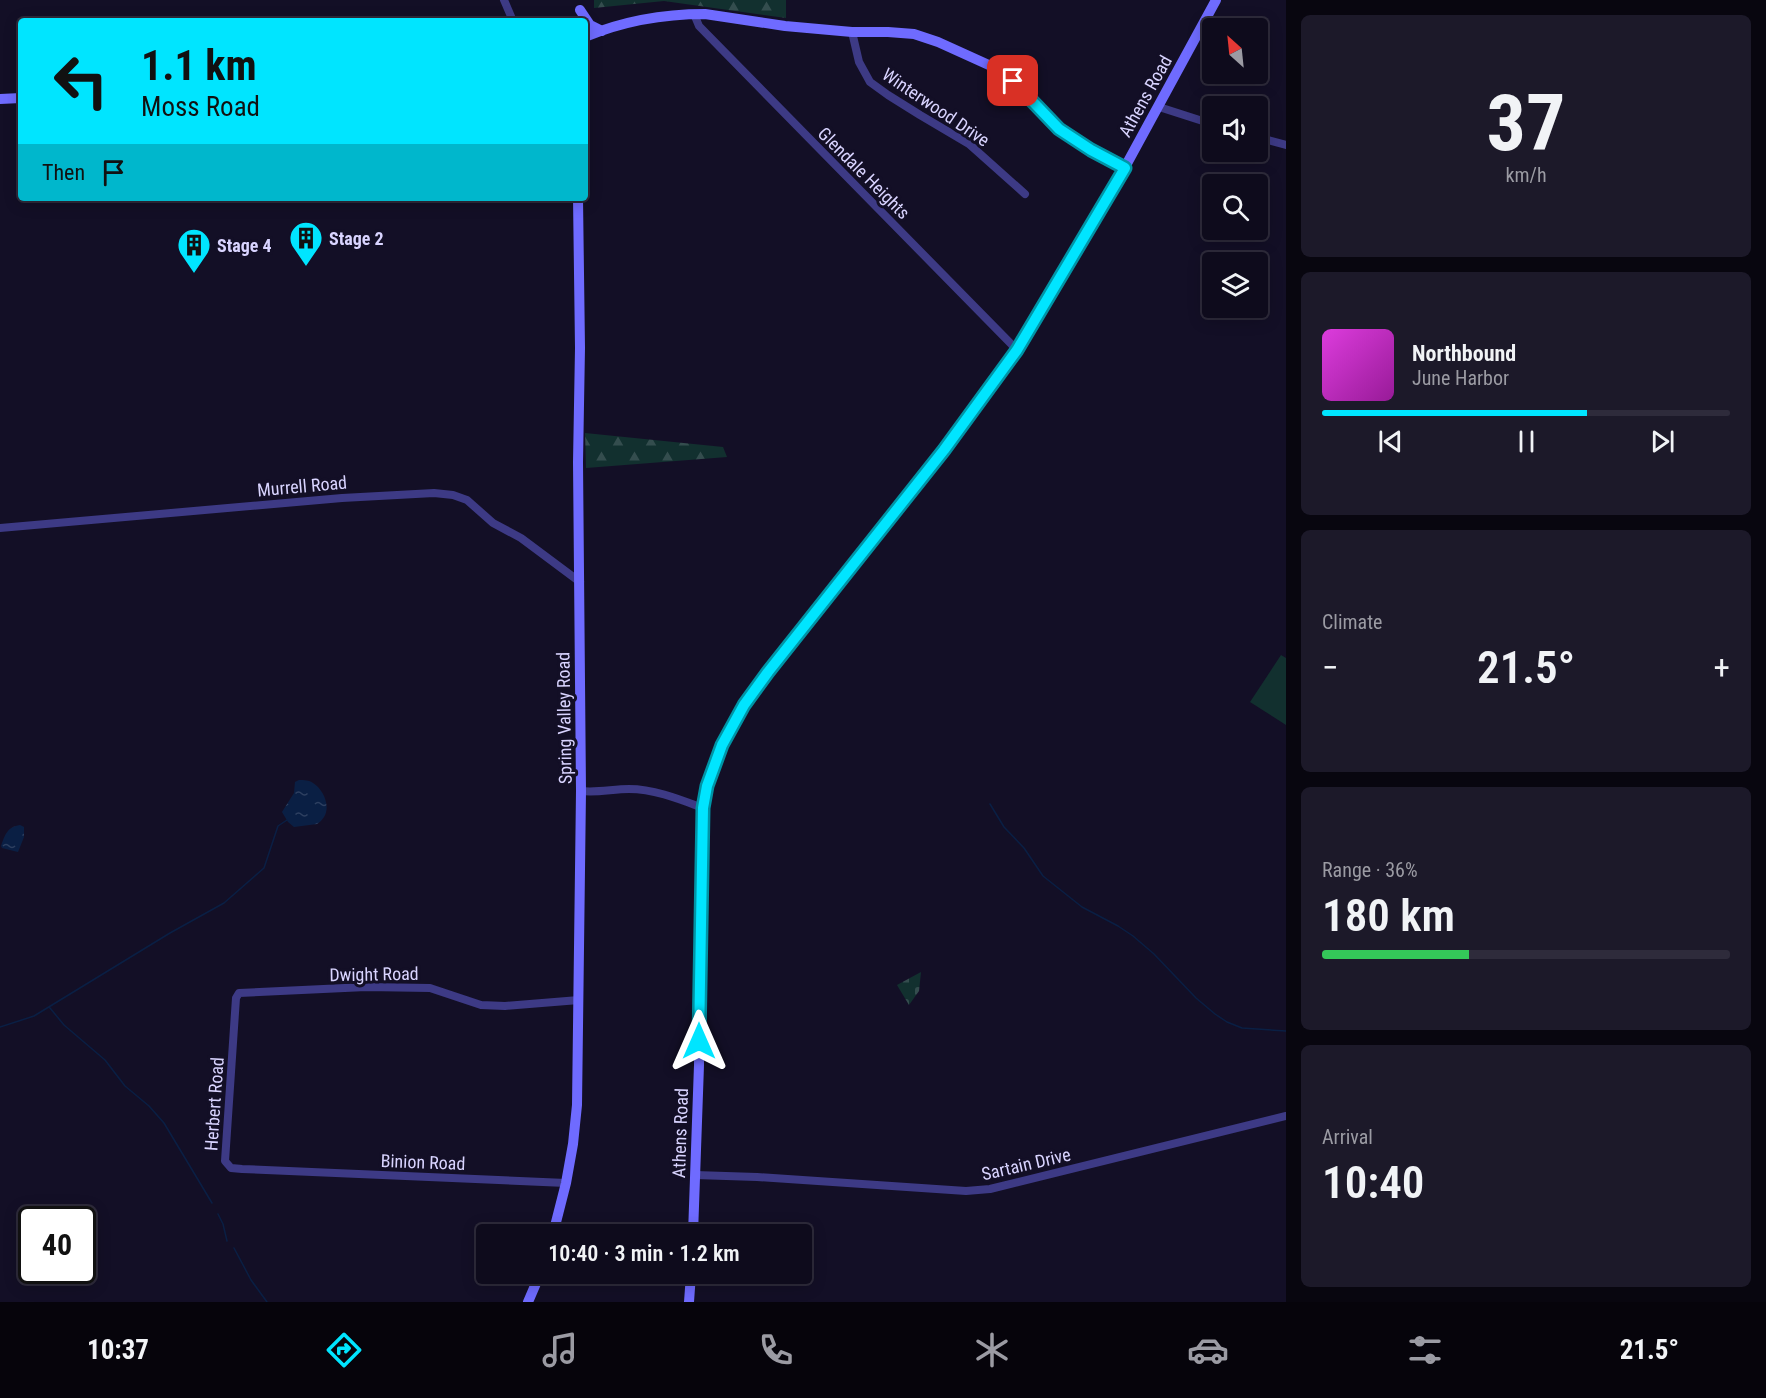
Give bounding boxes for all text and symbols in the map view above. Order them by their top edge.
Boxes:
north arrow [1202,18,1268,84]
map controls [1202,18,1268,318]
text: 1.1 km [141,41,257,90]
icon: left [42,42,120,120]
street label: Athens Road [1114,52,1176,140]
pin [987,55,1038,106]
street label: Winterwood Drive [878,63,994,151]
icon: arrive [996,64,1029,97]
text: 37 [1487,78,1565,169]
text: Moss Road [141,91,260,123]
button: sound [1202,96,1268,162]
street label: Glendale Heights [814,123,914,223]
icon: arrive [97,156,130,189]
text: Then [42,160,85,185]
text: km/h [1505,163,1547,187]
button: search [1202,174,1268,240]
building icon: Stage 2 [288,220,324,267]
building icon: Stage 4 [176,227,212,274]
place label: Stage 2 [329,228,384,249]
place label: Stage 4 [217,235,272,256]
button: layers [1202,252,1268,318]
text: Northbound [1412,341,1516,366]
text: June Harbor [1412,366,1509,390]
icon: previous [1374,425,1407,458]
icon: pause [1510,425,1543,458]
icon: next [1646,425,1679,458]
street label: Murrell Road [256,472,348,500]
text: Climate [1322,610,1382,634]
text: 21.5° [1477,641,1575,694]
text: − [1322,648,1339,687]
text: + [1714,648,1730,687]
street label: Spring Valley Road [552,652,576,784]
text: Range · 36% [1322,858,1418,882]
text: 180 km [1322,889,1455,942]
street label: Dwight Road [329,963,419,985]
position arrow [667,1009,731,1073]
street label: Herbert Road [200,1056,228,1152]
street label: Athens Road [668,1088,692,1178]
text: Arrival [1322,1125,1373,1149]
street label: Sartain Drive [979,1144,1073,1184]
street label: Binion Road [380,1150,466,1174]
text: 10:40 [1322,1156,1424,1209]
speed limit sign: 40 [18,1206,96,1284]
text: 10:40 · 3 min · 1.2 km [548,1241,740,1266]
icon: directions [323,1329,365,1371]
icon: music [539,1329,581,1371]
icon: phone [755,1329,797,1371]
icon: climate [971,1329,1013,1371]
icon: car [1187,1329,1229,1371]
icon: filters [1404,1329,1446,1371]
text: 10:37 [87,1334,149,1366]
text: 21.5° [1620,1334,1679,1366]

